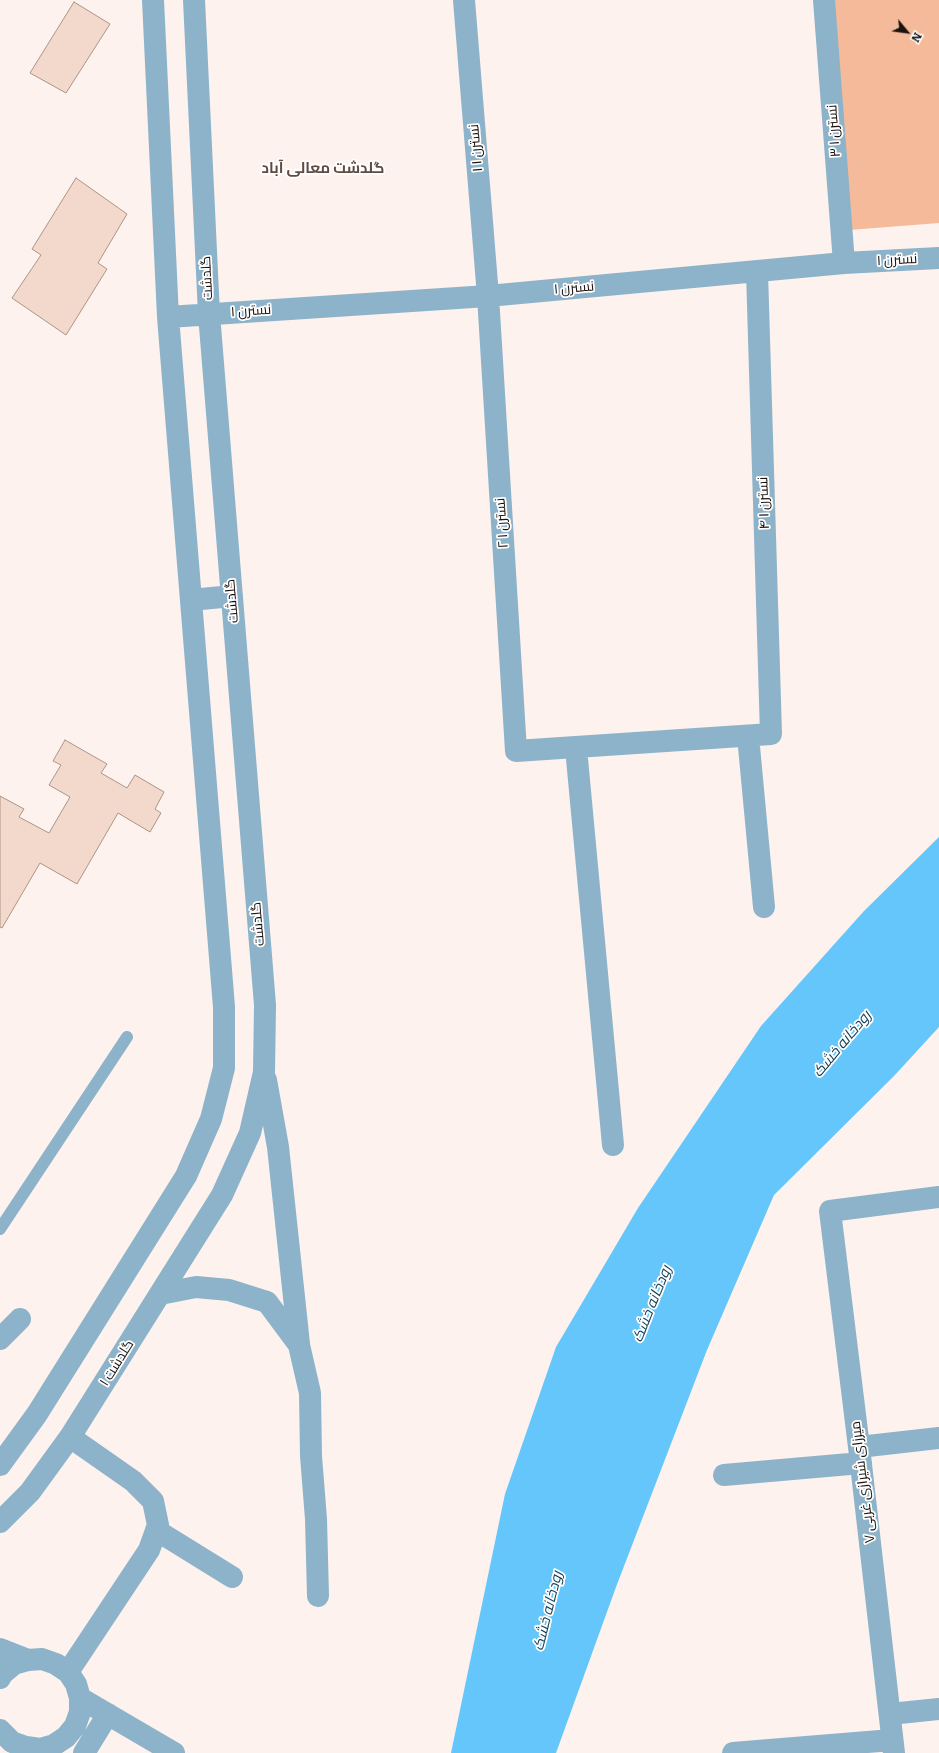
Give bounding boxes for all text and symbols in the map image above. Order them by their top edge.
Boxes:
north arrow [887,12,927,52]
text: N [908,30,927,46]
street label: ۳ نسترن ۱ [824,104,844,158]
street label: ۱ نسترن ۱ [466,124,486,172]
district label: گلدشت معالی آباد [262,160,384,178]
street label: نسترن ۱ [876,251,918,269]
street label: گلدشت [197,255,217,301]
street label: نسترن ۱ [553,278,595,298]
street label: نسترن ۱ [230,301,272,321]
street label: ۴ نسترن ۱ [755,476,773,530]
street label: ۲ نسترن ۱ [492,497,512,549]
street label: گلدشت [222,578,242,624]
street label: گلدشت [248,901,268,947]
water label: رودخانه خشک [809,1007,875,1081]
water label: رودخانه خشک [628,1263,676,1345]
street label: گلدشت ۱ [96,1337,138,1389]
street label: ۷ میرزای شیرازی غربی [847,1420,879,1544]
water label: رودخانه خشک [529,1569,567,1653]

